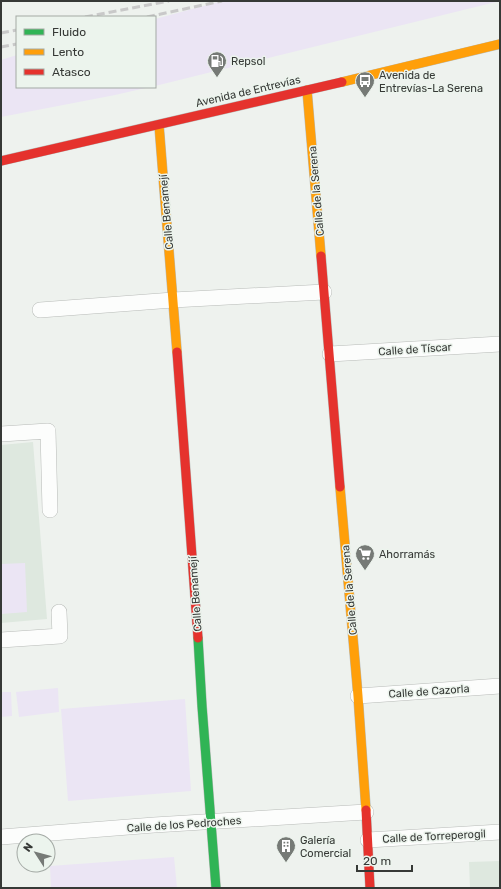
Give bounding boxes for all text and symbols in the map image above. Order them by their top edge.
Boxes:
legend [16,16,156,88]
text: Fluido [52,25,86,39]
text: Lento [52,45,84,59]
fuel station icon: Repsol [206,50,228,78]
place label: Repsol [231,55,265,68]
text: Atasco [52,65,91,79]
place label: Avenida de Entrevías-La Serena [379,69,483,95]
bus stop icon: Avenida de Entrevías-La Serena [354,70,376,98]
street label: Avenida de Entrevías [194,73,302,110]
street label: Calle de la Serena [306,145,327,237]
street label: Calle Benamejí [157,173,176,250]
street label: Calle de Tíscar [378,340,453,359]
supermarket icon: Ahorramás [354,543,376,571]
street label: Calle de la Serena [339,544,360,636]
place label: Ahorramás [379,548,436,561]
street label: Calle Benamejí [186,555,205,632]
street label: Calle de Cazorla [388,682,470,701]
street label: Calle de los Pedroches [126,814,242,835]
street label: Calle de Torreperogil [382,827,486,846]
north arrow [16,833,56,873]
place label: Galería Comercial [300,834,351,860]
building icon: Galería Comercial [275,835,297,863]
text: N [21,840,36,854]
scale bar [357,847,412,873]
text: 20 m [363,854,391,868]

